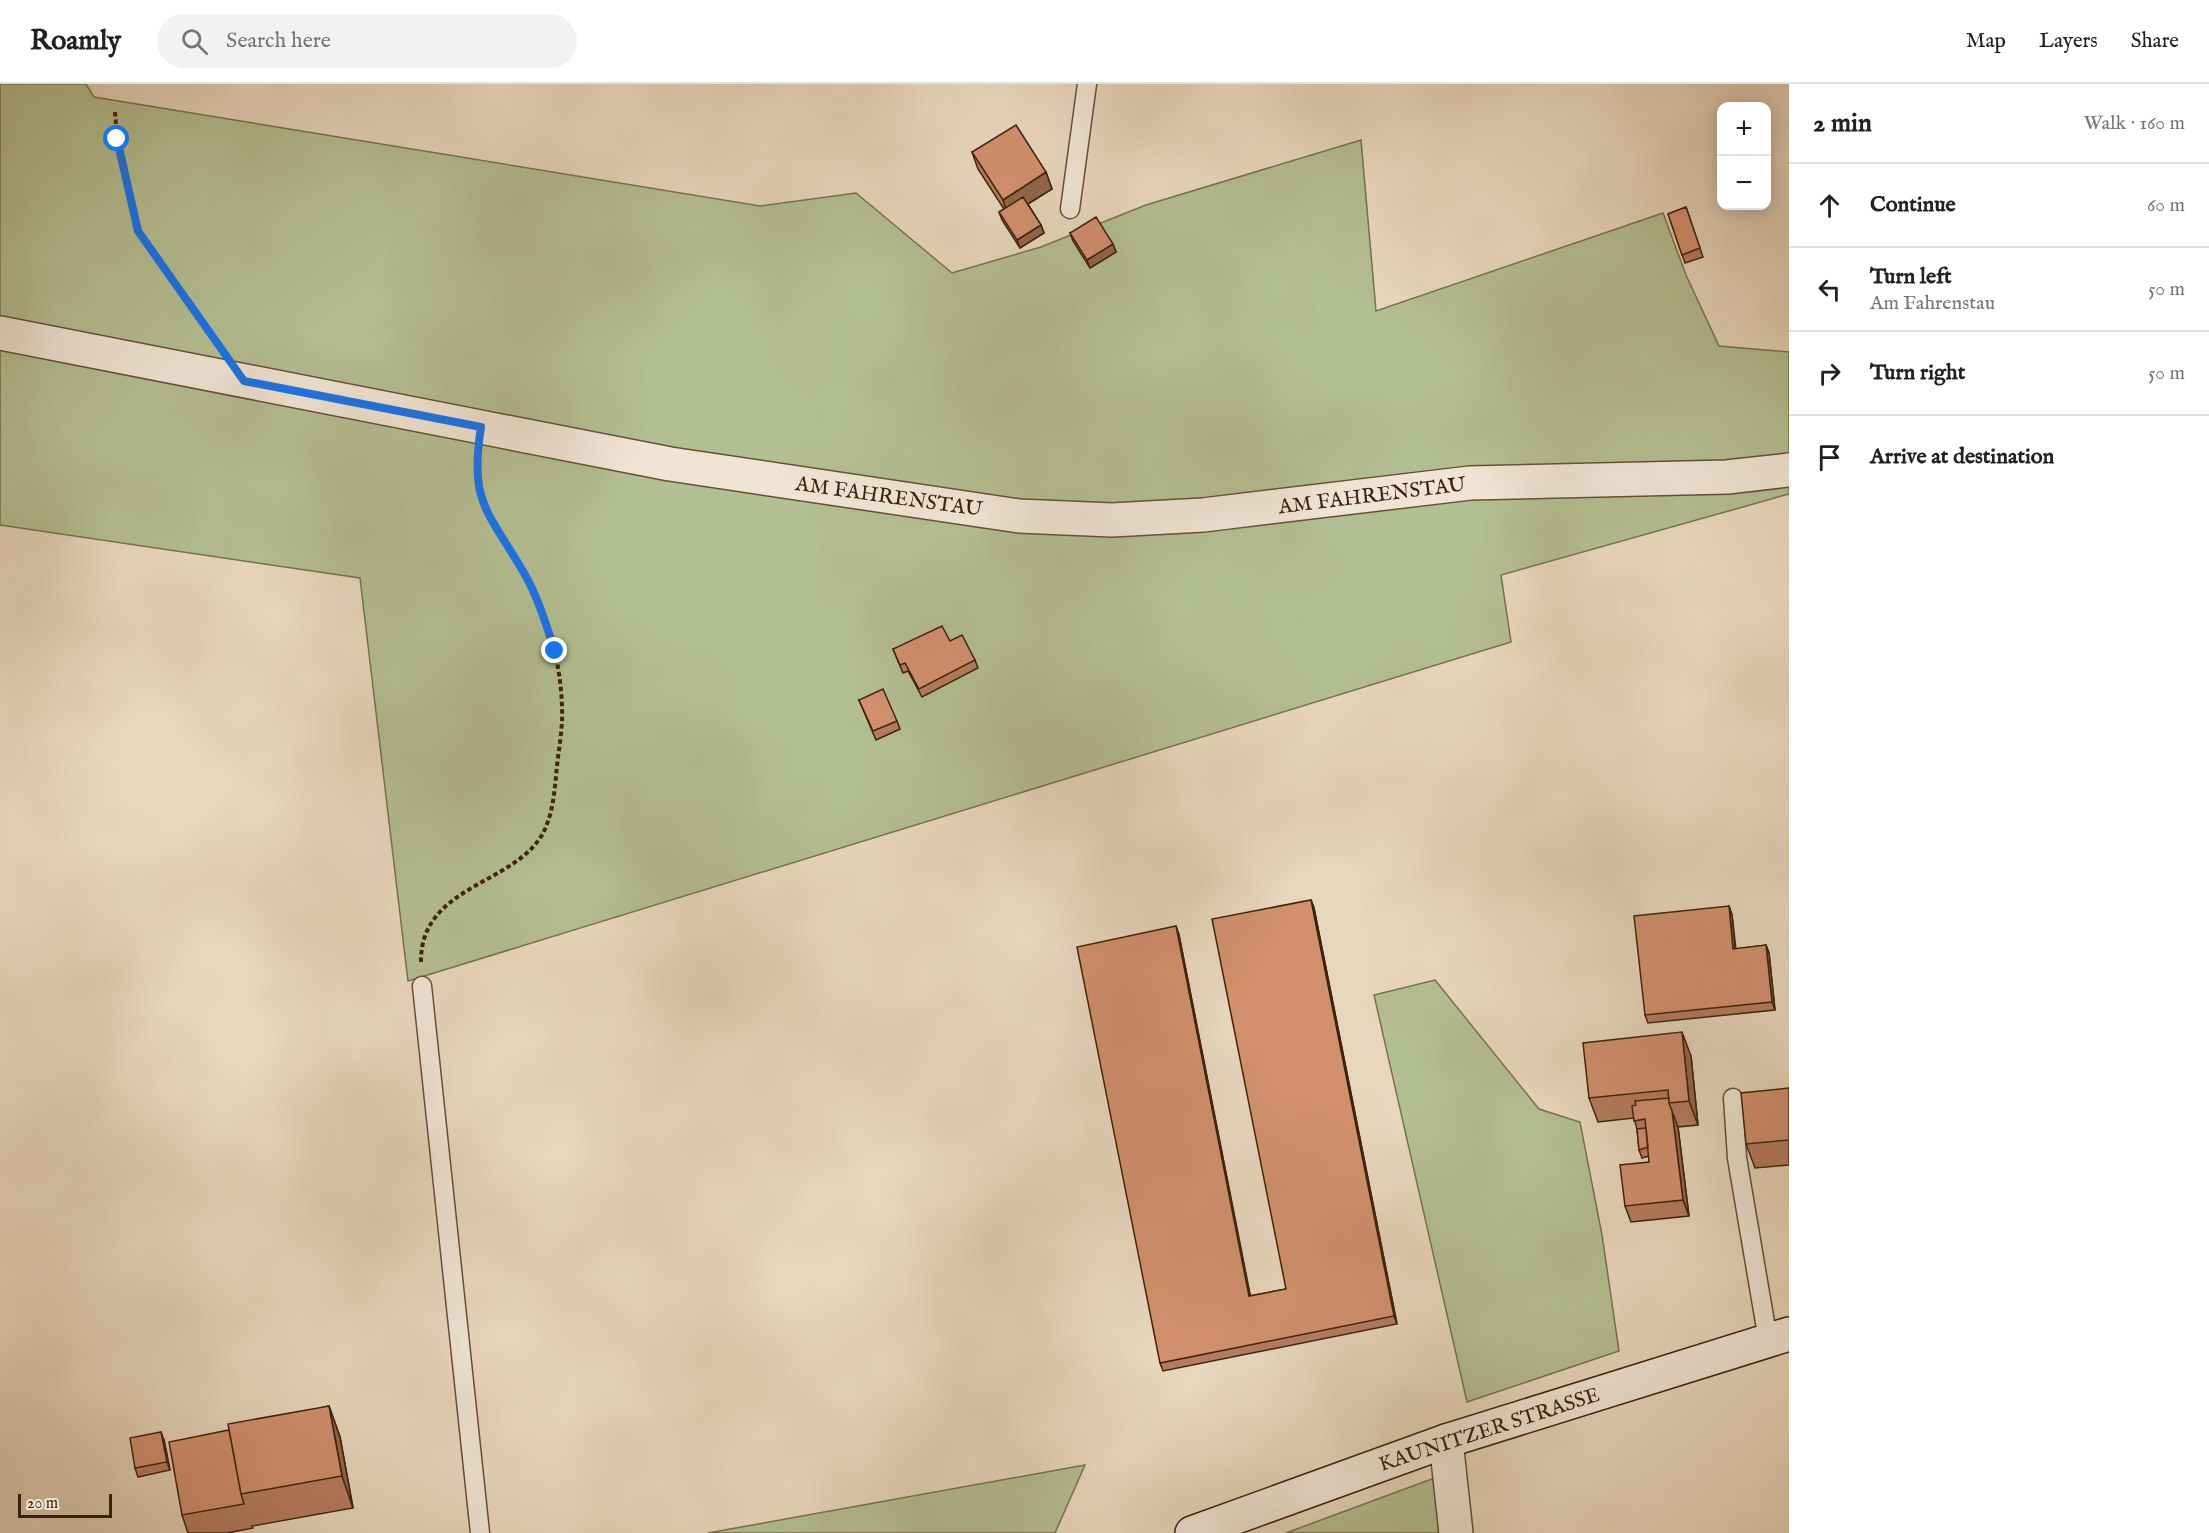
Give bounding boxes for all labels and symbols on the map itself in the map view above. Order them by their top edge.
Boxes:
route start [103,125,129,151]
street label: AM FAHRENSTAU [793,471,984,524]
street label: AM FAHRENSTAU [1276,472,1468,522]
route end [541,637,567,663]
street label: KAUNITZER STRASSE [1376,1382,1603,1479]
scale bar [18,1491,112,1518]

